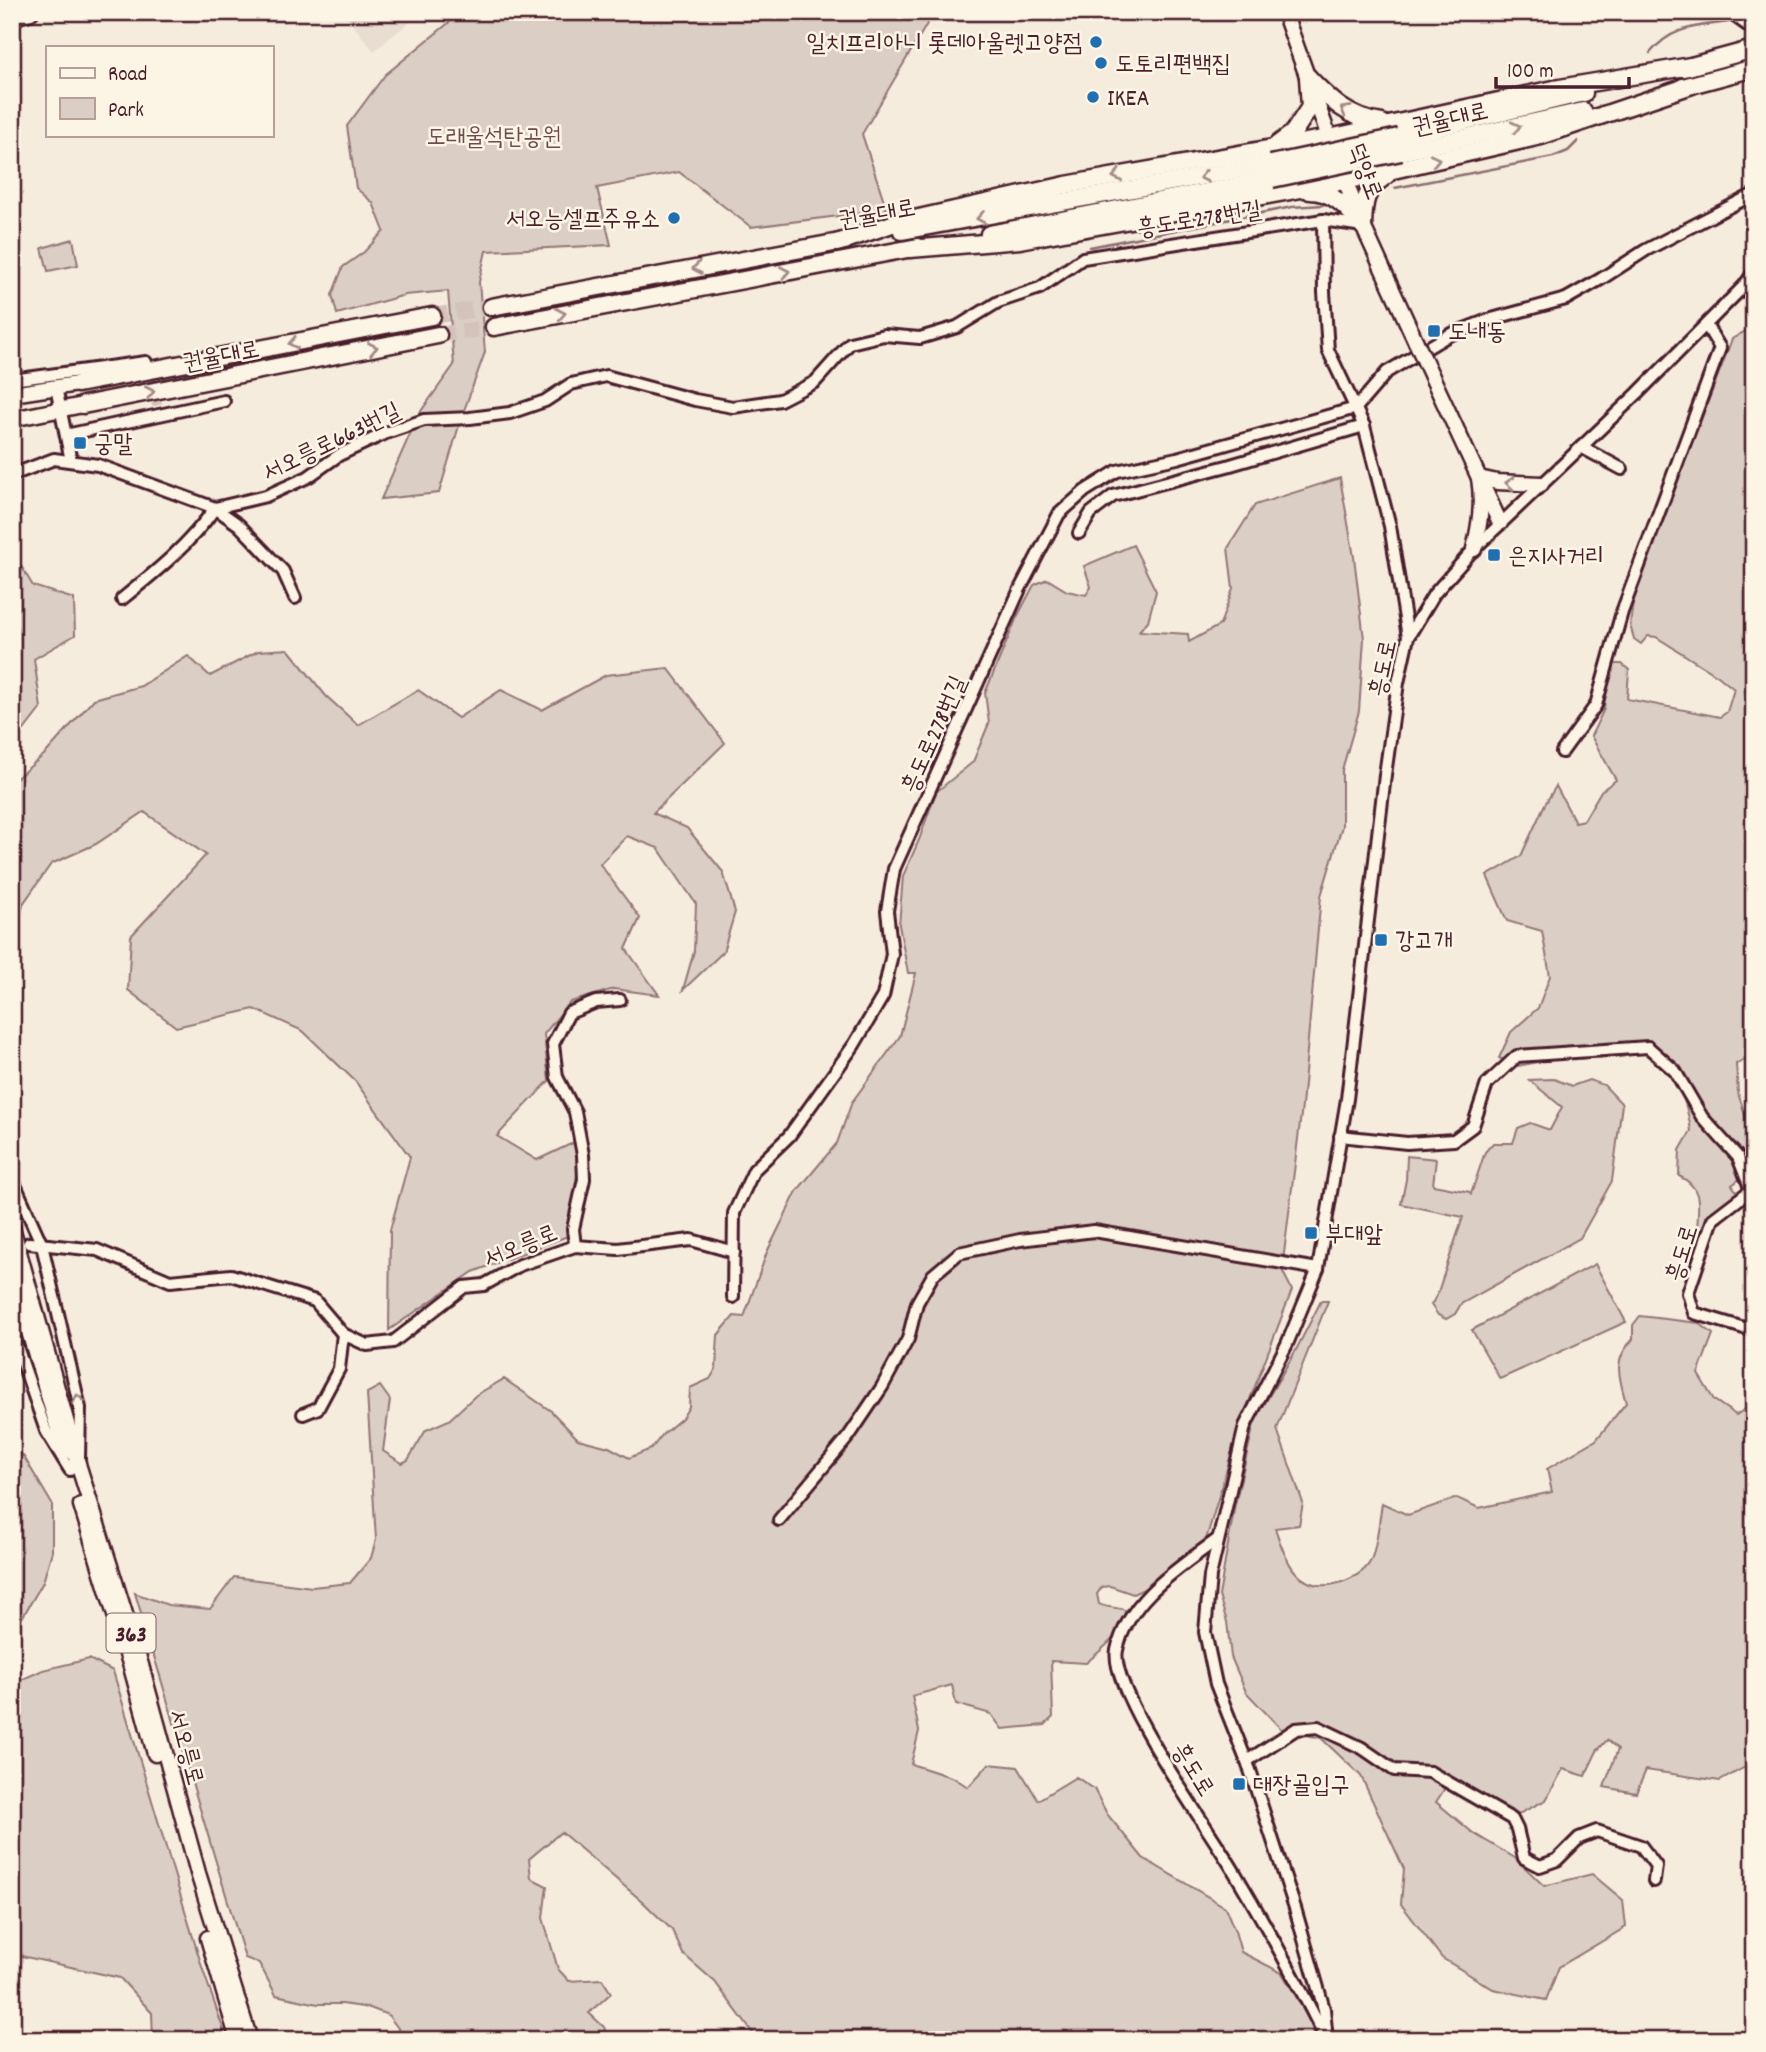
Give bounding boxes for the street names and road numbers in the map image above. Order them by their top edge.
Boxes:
street label: 권율대로 [1409,96,1492,146]
street label: 덕양로 [1337,139,1389,205]
street label: 권율대로 [837,193,919,239]
street label: 흥도로278번길 [1135,194,1264,248]
street label: 권율대로 [180,334,263,382]
street label: 서오릉로663번길 [257,396,407,492]
street label: 흥도로 [1362,637,1408,700]
street label: 흥도로278번길 [895,671,977,800]
street label: 서오릉로 [479,1218,563,1278]
street label: 흥도로 [1659,1221,1709,1287]
road number: 363 [106,1614,156,1652]
street label: 서오릉로 [158,1706,211,1789]
street label: 흥도로 [1162,1737,1221,1804]

